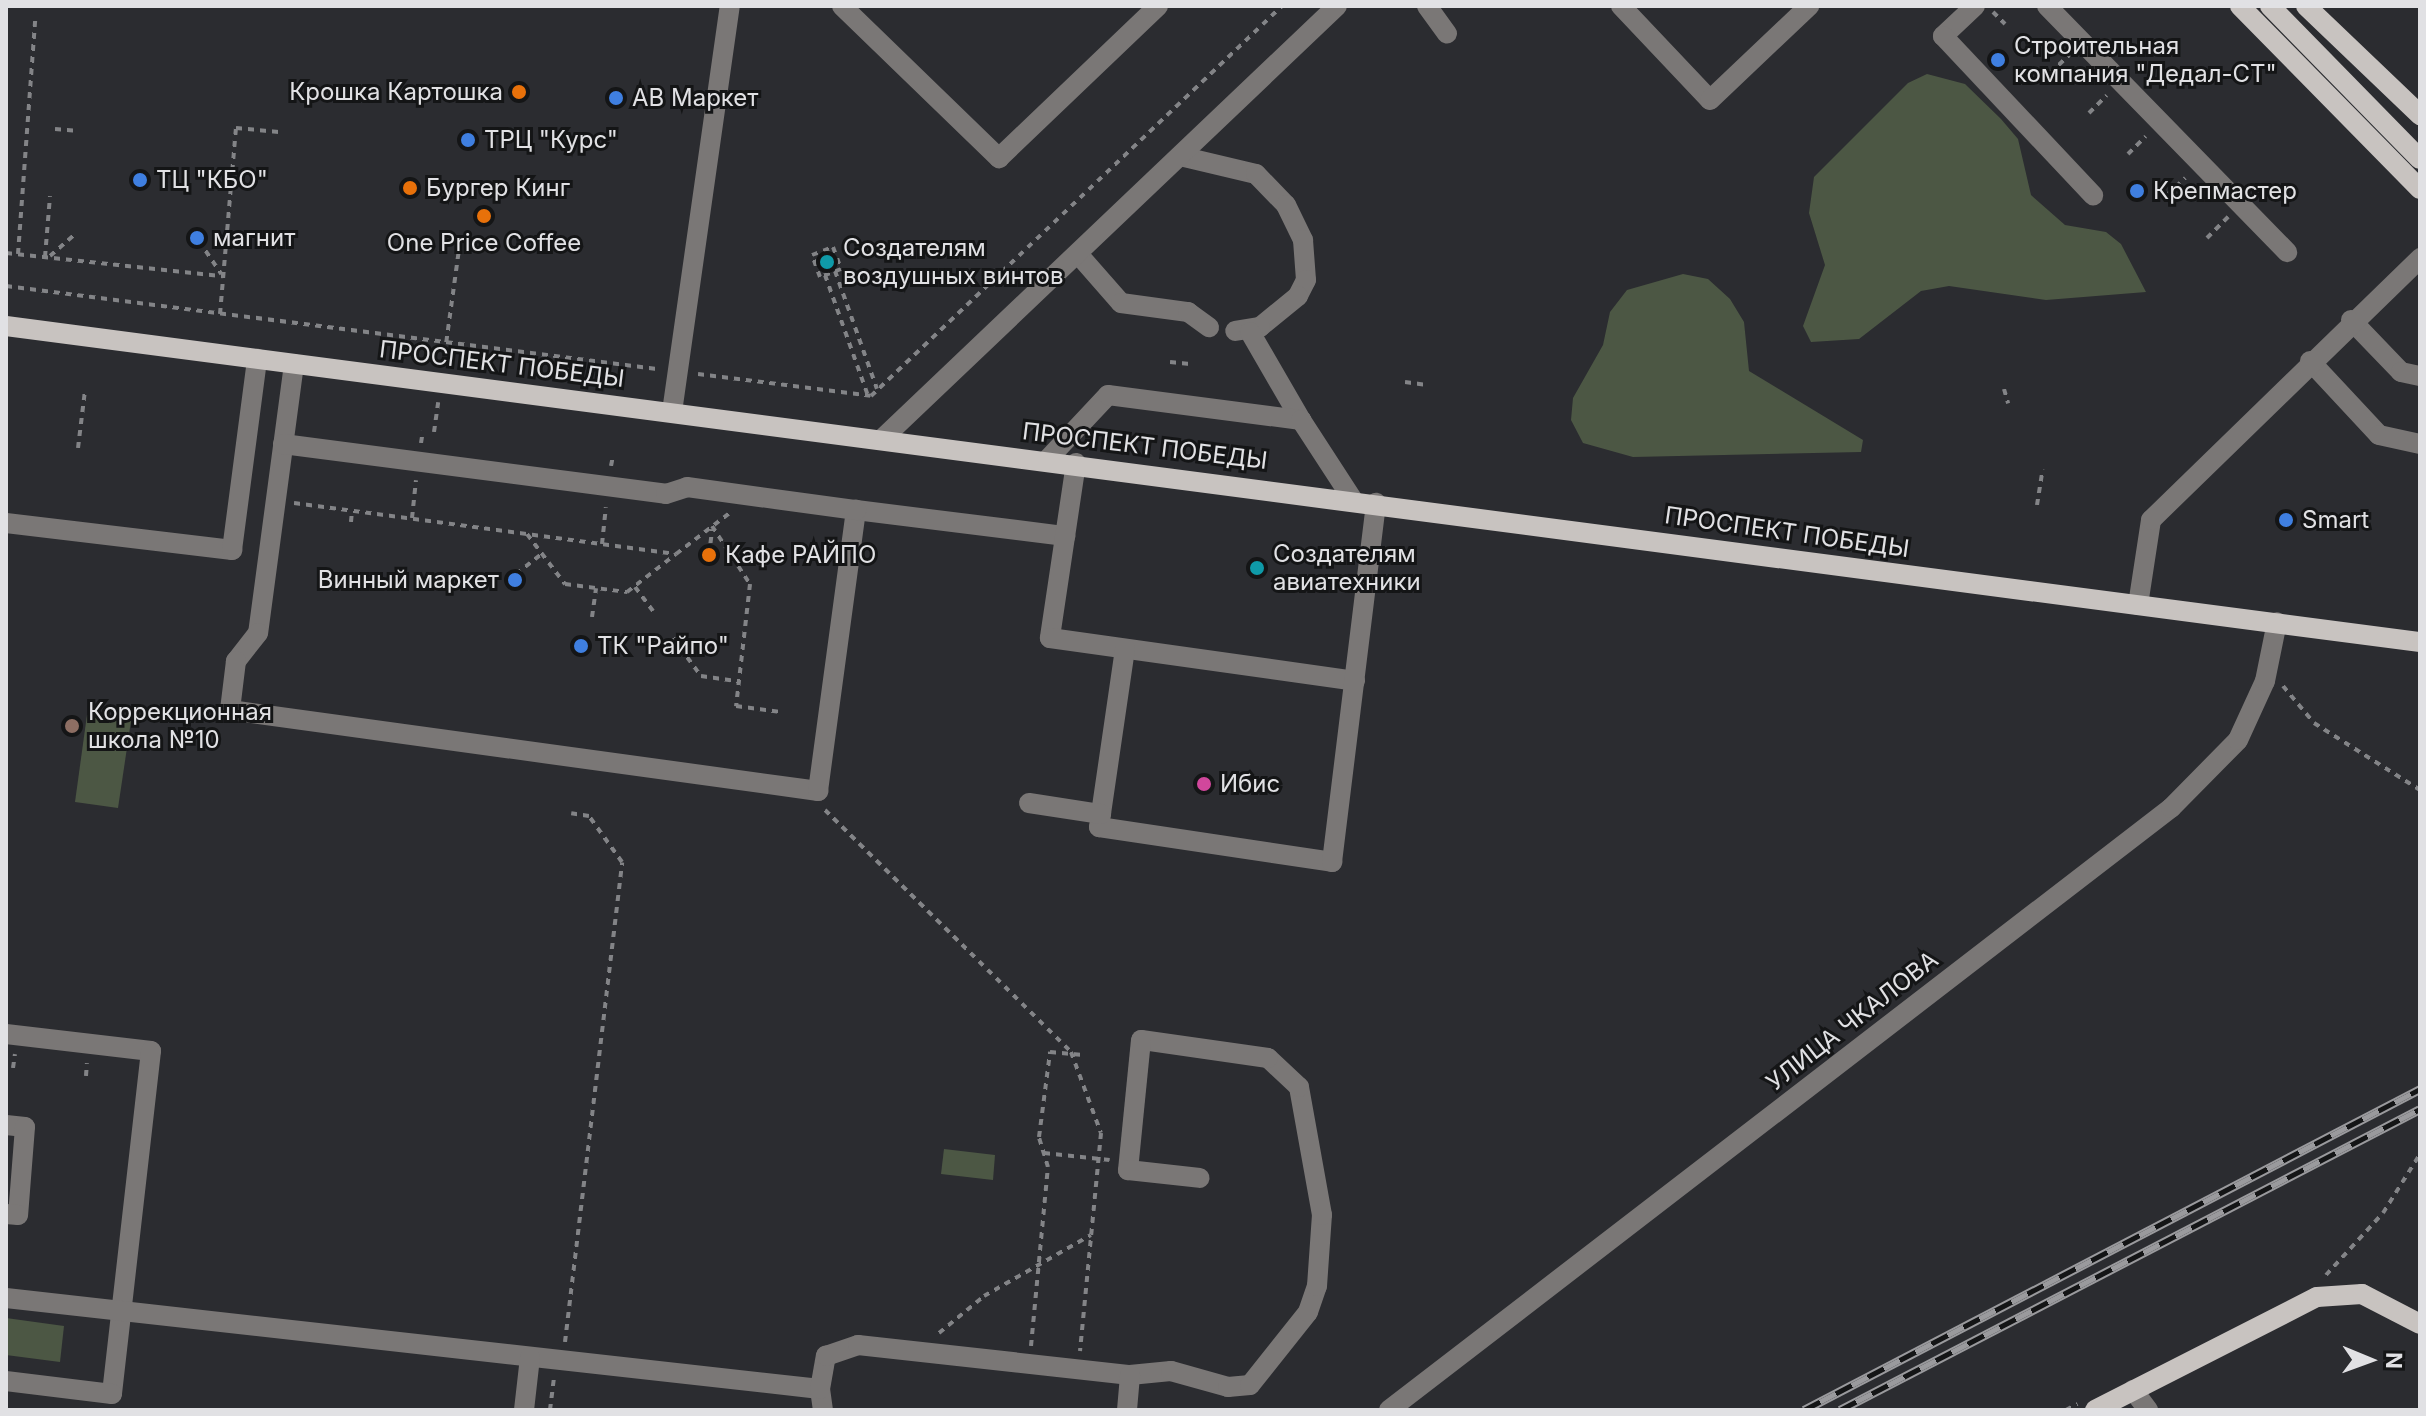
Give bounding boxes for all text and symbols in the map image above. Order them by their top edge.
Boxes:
place label: Строительная компания "Дедал-СТ" [2014,32,2277,88]
marker: Строительная компания "Дедал-СТ" [1989,51,2007,69]
place label: Крошка Картошка [289,78,503,106]
marker: Крошка Картошка [510,83,528,101]
place label: АВ Маркет [632,84,759,112]
marker: АВ Маркет [607,89,625,107]
place label: ТРЦ "Курс" [484,126,618,154]
marker: ТРЦ "Курс" [459,131,477,149]
place label: ТЦ "КБО" [156,166,268,194]
marker: ТЦ "КБО" [131,171,149,189]
place label: Бургер Кинг [426,174,570,202]
place label: Крепмастер [2153,177,2297,205]
marker: Бургер Кинг [401,179,419,197]
marker: Крепмастер [2128,182,2146,200]
marker: One Price Coffee [475,207,493,225]
place label: магнит [213,224,295,252]
marker: магнит [188,229,206,247]
place label: One Price Coffee [387,229,581,257]
place label: Создателям воздушных винтов [843,234,1063,290]
marker: Создателям воздушных винтов [818,253,836,271]
street label: ПРОСПЕКТ ПОБЕДЫ [378,335,626,393]
street label: ПРОСПЕКТ ПОБЕДЫ [1021,417,1269,475]
street label: ПРОСПЕКТ ПОБЕДЫ [1663,501,1911,563]
place label: Smart [2302,506,2369,534]
marker: Smart [2277,511,2295,529]
place label: Создателям авиатехники [1273,540,1421,596]
place label: Кафе РАЙПО [725,541,876,569]
marker: Кафе РАЙПО [700,546,718,564]
marker: Создателям авиатехники [1248,559,1266,577]
place label: Винный маркет [318,566,499,594]
marker: Винный маркет [506,571,524,589]
place label: ТК "Райпо" [597,632,729,660]
marker: ТК "Райпо" [572,637,590,655]
place label: Коррекционная школа №10 [88,698,272,754]
marker: Коррекционная школа №10 [63,717,81,735]
place label: Ибис [1220,770,1280,798]
marker: Ибис [1195,775,1213,793]
street label: УЛИЦА ЧКАЛОВА [1760,945,1944,1097]
north arrow [2330,1320,2410,1400]
text: N [2381,1352,2407,1369]

